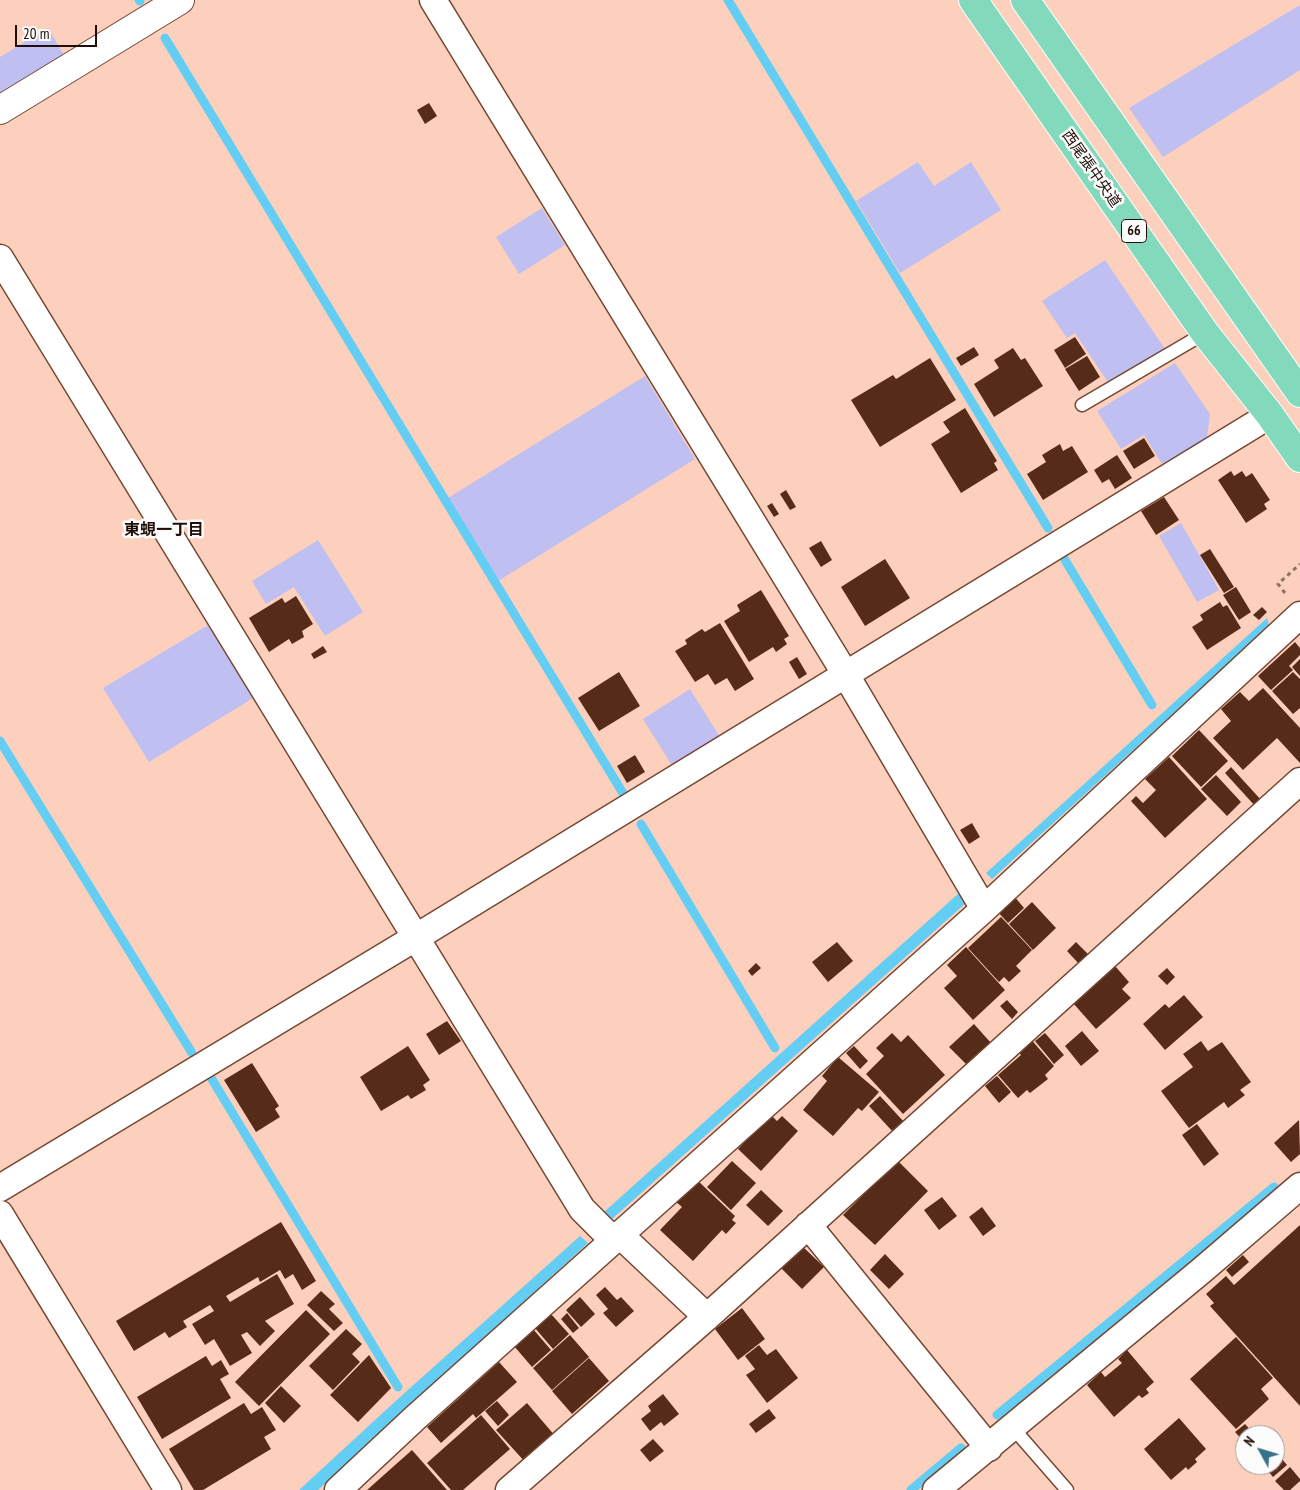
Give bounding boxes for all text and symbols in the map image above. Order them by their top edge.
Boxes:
scale bar [18,15,100,47]
text: 20 m [23,24,49,43]
street label: 西尾張中央道 [1058,127,1124,211]
road number: 66 [1122,220,1146,242]
district label: 東蜆一丁目 [124,520,204,540]
north arrow [1235,1425,1285,1475]
text: N [1240,1433,1258,1450]

